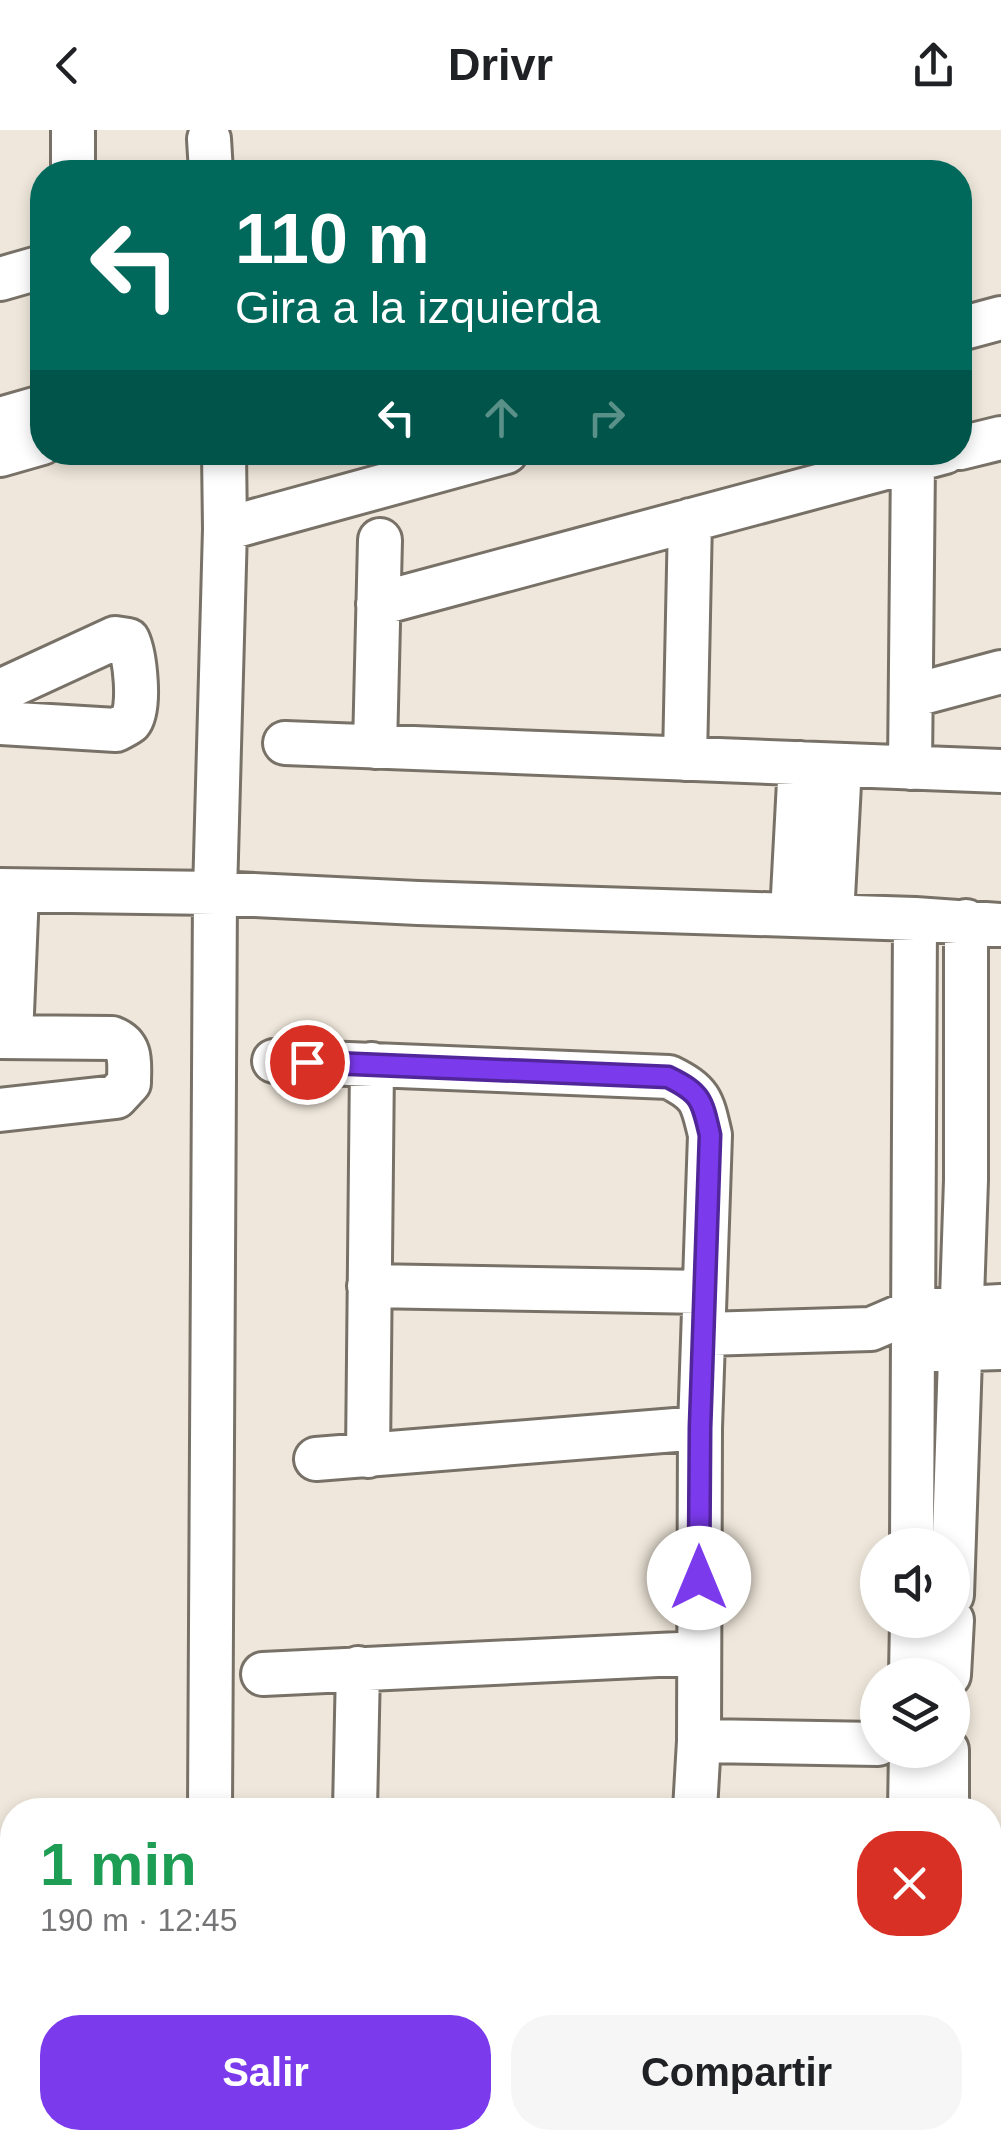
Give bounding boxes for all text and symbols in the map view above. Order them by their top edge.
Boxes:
icon: back [40,38,95,93]
icon: share [906,38,961,93]
text: Drivr [448,39,553,90]
icon: left [70,200,200,330]
text: 110 m [235,200,430,278]
text: Gira a la izquierda [235,282,600,333]
icon: left [369,390,424,445]
icon: ahead [474,390,529,445]
icon: right [579,390,634,445]
pin [265,1020,350,1105]
icon: arrive [280,1035,335,1090]
position arrow [647,1526,751,1630]
map controls [860,1528,970,1768]
button: sound [860,1528,970,1638]
button: layers [860,1658,970,1768]
text: 1 min [40,1831,197,1898]
button: close [857,1831,962,1936]
text: 190 m · 12:45 [40,1902,237,1938]
button: Salir [40,2015,491,2130]
button: Compartir [511,2015,962,2130]

